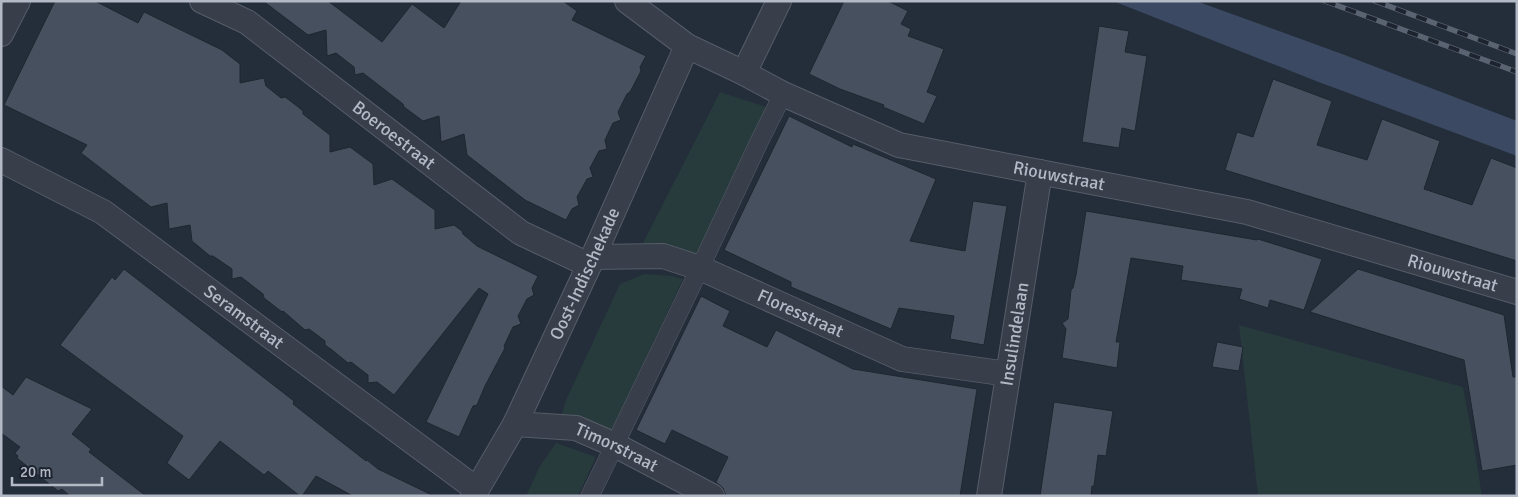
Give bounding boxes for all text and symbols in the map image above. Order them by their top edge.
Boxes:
street label: Boeroestraat [348,96,440,174]
street label: Riouwstraat [1011,156,1107,195]
street label: Oost-Indischekade [545,204,625,343]
street label: Riouwstraat [1405,249,1500,297]
street label: Seramstraat [200,280,288,354]
street label: Insulindelaan [995,281,1034,387]
street label: Floresstraat [754,284,847,342]
street label: Timorstraat [572,418,662,477]
scale bar [12,454,102,486]
text: 20 m [20,463,51,481]

